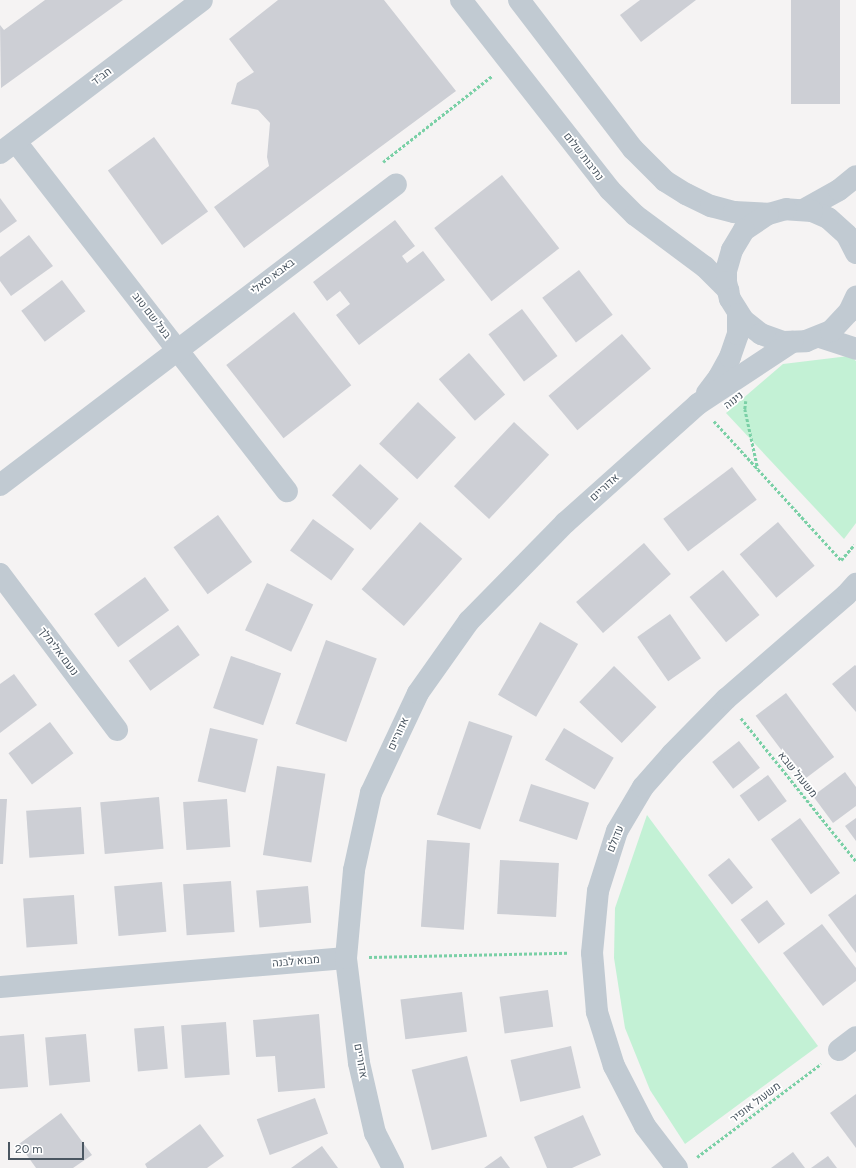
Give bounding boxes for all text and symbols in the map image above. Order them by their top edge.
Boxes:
street label: חב"ד [89,65,115,89]
street label: נתיבות שלום [560,130,606,184]
street label: באבא סאלי [248,256,298,298]
street label: בעל שם טוב [129,290,173,342]
street label: נינוה [722,389,746,413]
street label: אדוריים [588,471,622,505]
street label: נועם אלימלך [35,625,81,679]
street label: אדוריים [386,715,412,753]
street label: משעול שבא [774,749,820,801]
street label: עדולם [605,824,627,854]
street label: מבוא לבנה [272,953,320,971]
street label: אדוריים [350,1043,370,1079]
street label: משעול אופיר [728,1080,784,1126]
scale bar [10,1134,86,1160]
text: 20 m [15,1142,43,1156]

